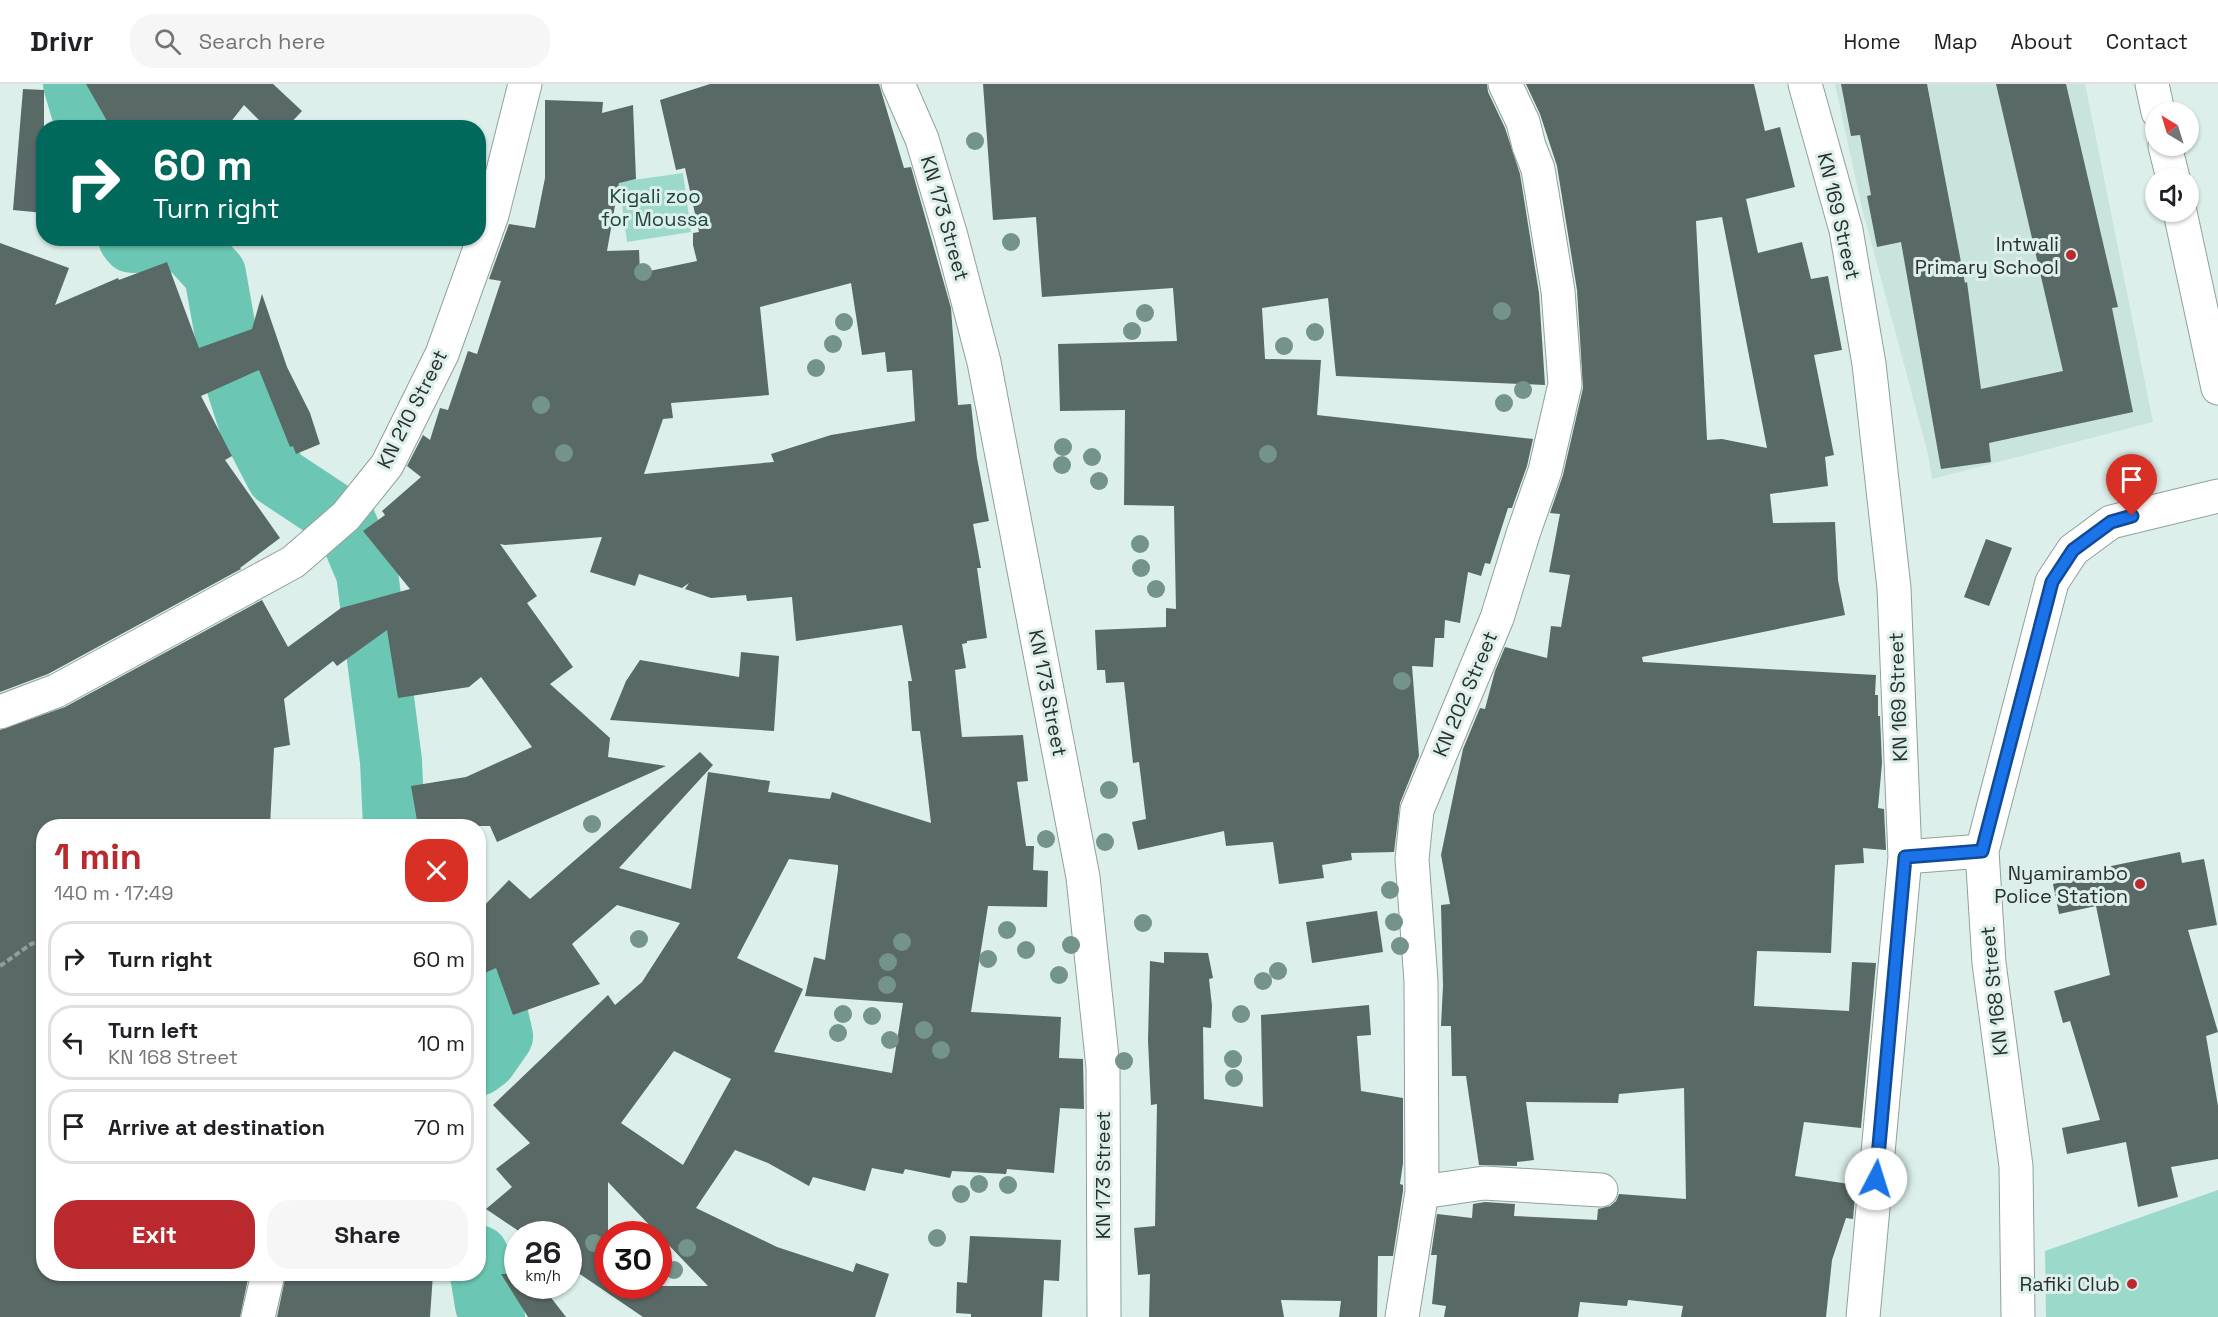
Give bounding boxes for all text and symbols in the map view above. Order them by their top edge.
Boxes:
search box [130,14,550,68]
text: Drivr [30,23,94,59]
icon: search [151,25,184,58]
text: Search here [199,27,325,55]
text: Home [1843,28,1901,55]
text: Map [1934,28,1978,55]
text: About [2011,28,2073,55]
text: Contact [2106,28,2188,55]
north arrow [2145,102,2199,156]
map controls [2145,102,2199,222]
text: 60 m [153,139,253,192]
icon: right [54,144,132,222]
street label: KN 169 Street [1812,150,1866,282]
street label: KN 173 Street [915,153,975,283]
button: sound [2145,168,2199,222]
park label: Kigali zoo for Moussa [601,183,709,232]
text: Turn right [153,191,280,226]
place label: Intwali Primary School [1915,231,2059,280]
marker: Intwali Primary School [2064,248,2078,262]
street label: KN 210 Street [371,345,453,473]
pin [2106,454,2157,516]
icon: arrive [2115,463,2148,496]
street label: KN 173 Street [1023,627,1073,759]
street label: KN 202 Street [1427,627,1503,761]
street label: KN 169 Street [1883,632,1913,762]
text: 1 min [54,834,142,880]
button: close [405,839,468,902]
place label: Nyamirambo Police Station [1994,860,2128,909]
marker: Nyamirambo Police Station [2133,877,2147,891]
text: 140 m · 17:49 [54,880,173,906]
street label: KN 168 Street [1974,925,2014,1057]
icon: right [57,942,90,975]
text: Turn right [108,945,213,973]
text: 60 m [413,945,465,973]
text: Turn left [108,1016,198,1044]
icon: left [57,1026,90,1059]
text: 10 m [417,1029,465,1057]
text: KN 168 Street [108,1044,238,1070]
icon: arrive [57,1110,90,1143]
street label: KN 173 Street [1090,1111,1116,1239]
text: Arrive at destination [108,1113,325,1141]
text: 70 m [414,1113,465,1141]
position arrow [1844,1147,1908,1211]
button: Exit [54,1200,255,1269]
button: Share [267,1200,468,1269]
speed limit sign: 30 [594,1221,672,1299]
text: 26 [525,1233,561,1272]
text: km/h [525,1266,561,1285]
place label: Rafiki Club [2020,1271,2120,1297]
marker: Rafiki Club [2125,1277,2139,1291]

